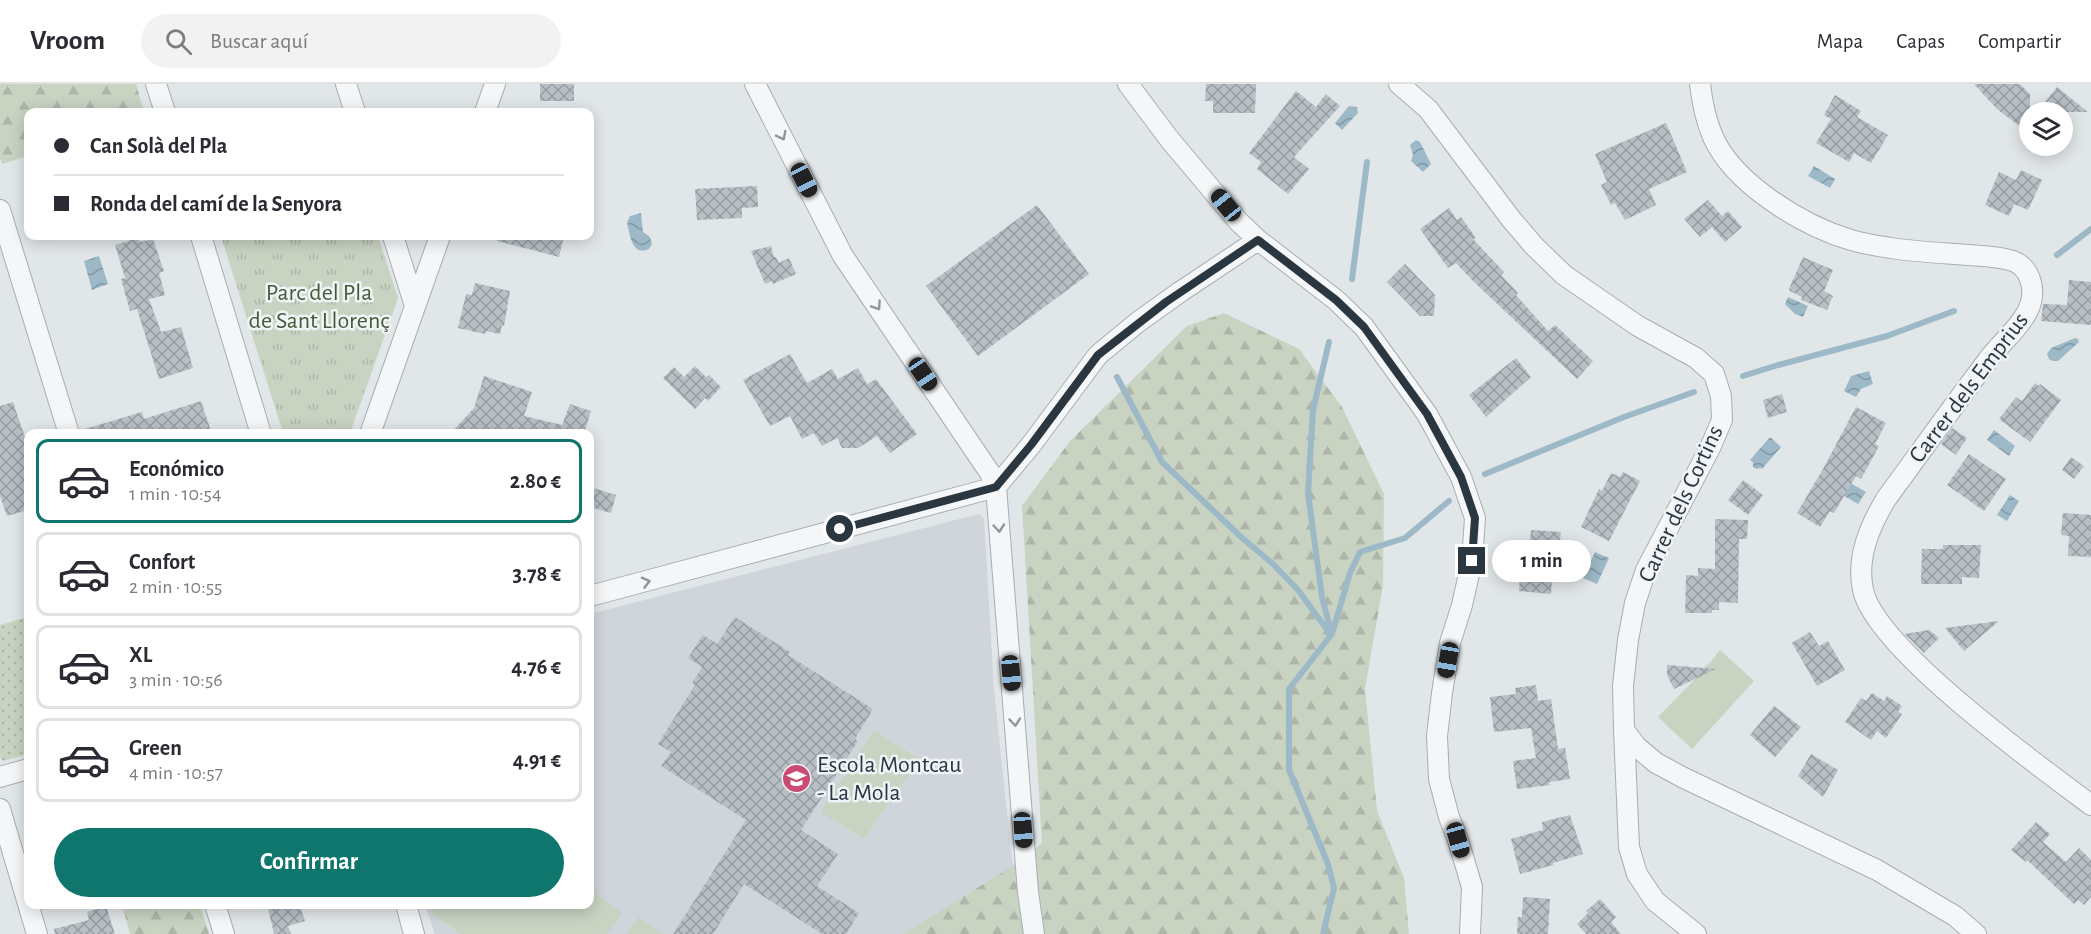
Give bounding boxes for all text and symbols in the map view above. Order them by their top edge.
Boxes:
search box [141,14,561,68]
icon: search [162,25,195,58]
text: Vroom [30,27,105,55]
text: Buscar aquí [210,30,308,52]
text: Mapa [1817,31,1863,52]
text: Capas [1896,31,1945,52]
text: Compartir [1978,31,2061,52]
map controls [2019,102,2073,156]
button: layers [2019,102,2073,156]
one-way arrow [775,130,786,141]
text: Can Solà del Pla [90,135,227,157]
car [788,160,820,200]
car [1208,185,1244,225]
text: Ronda del camí de la Senyora [90,193,342,215]
park label: Parc del Pla de Sant Llorenç [248,281,390,333]
one-way arrow [870,299,881,310]
street label: Carrer dels Emprius [1905,308,2033,468]
car [905,354,941,394]
street label: Carrer dels Cortins [1634,422,1728,586]
icon: car [57,454,111,508]
text: Económico [129,458,224,480]
text: 2.80 € [510,470,561,492]
text: 1 min · 10:54 [129,484,222,504]
route start [826,515,853,542]
one-way arrow [992,523,1005,533]
callout: 1 min [1493,540,1592,582]
icon: car [57,547,111,601]
route end [1458,547,1485,574]
text: Confort [129,551,195,573]
text: 1 min [1520,551,1563,571]
text: 3.78 € [513,563,561,585]
one-way arrow [641,576,651,589]
text: 2 min · 10:55 [129,577,222,597]
icon: car [57,640,111,694]
car [1436,641,1460,679]
text: XL [129,644,152,666]
car [1000,654,1022,692]
text: 4.76 € [511,656,561,678]
text: 3 min · 10:56 [129,670,223,690]
one-way arrow [1008,718,1021,727]
icon: car [57,733,111,787]
text: Green [129,737,182,759]
text: 4.91 € [513,749,561,771]
place label: Escola Montcau - La Mola [817,753,961,805]
text: 4 min · 10:57 [129,763,223,783]
school or university icon: Escola Montcau - La Mola [780,763,812,795]
car [1013,811,1033,849]
car [1444,820,1472,860]
button: Confirmar [54,828,564,897]

